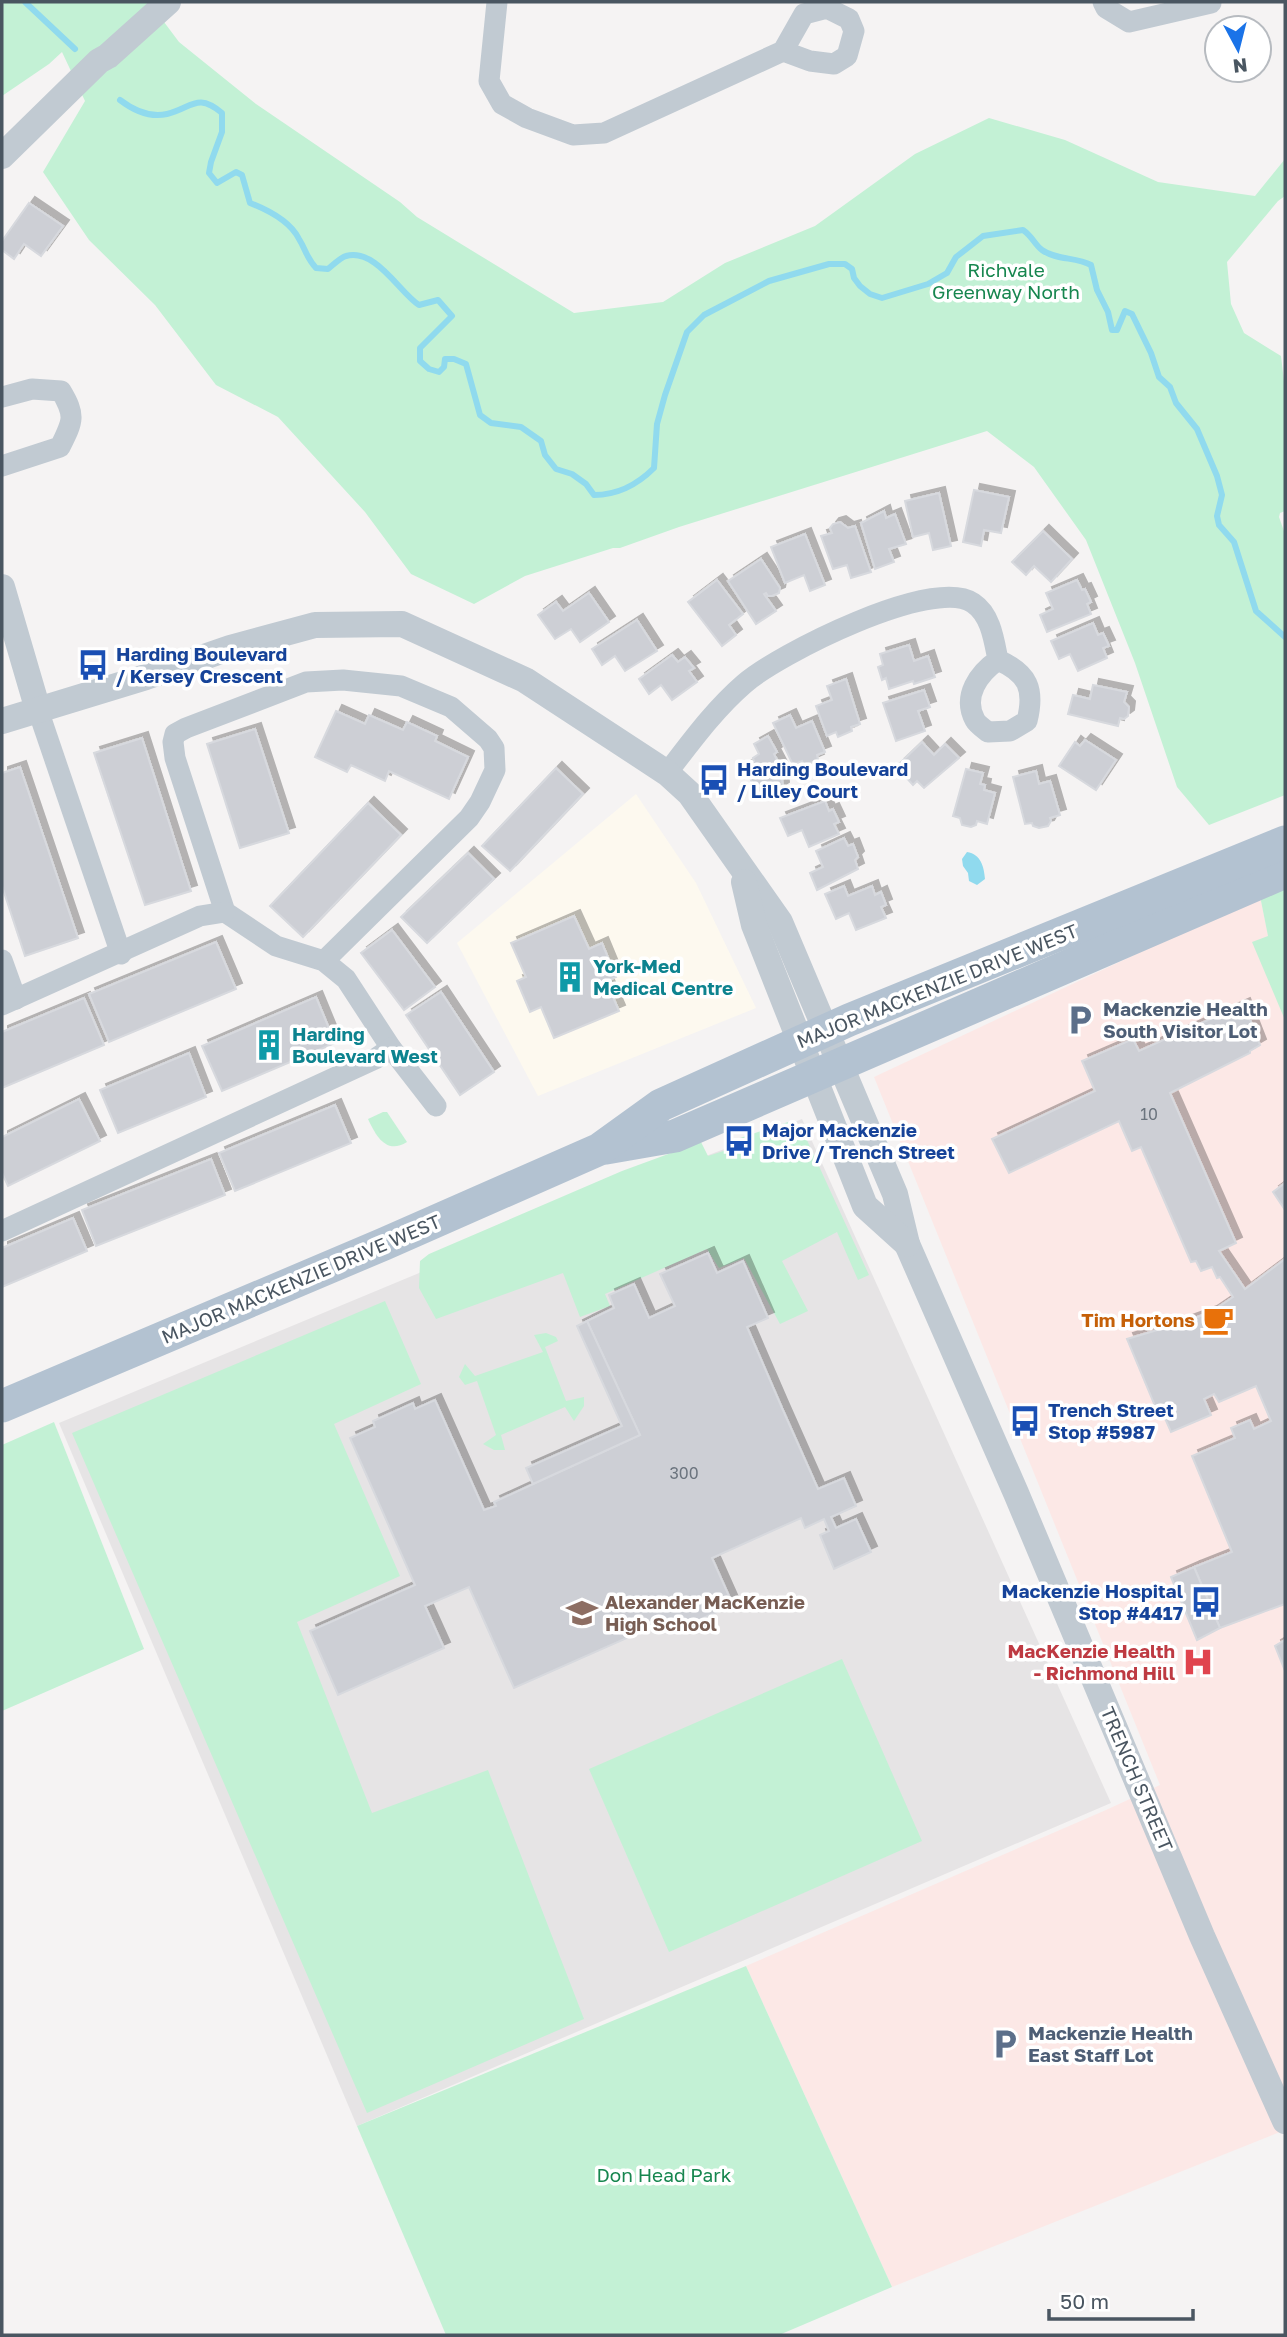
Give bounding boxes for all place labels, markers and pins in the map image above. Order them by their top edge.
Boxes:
place label: Harding Boulevard / Kersey Crescent [116,642,287,687]
bus stop icon: Harding Boulevard / Kersey Crescent [76,648,110,682]
place label: Harding Boulevard / Lilley Court [737,757,908,802]
bus stop icon: Harding Boulevard / Lilley Court [697,763,731,797]
place label: York-Med Medical Centre [593,954,733,999]
building icon: York-Med Medical Centre [553,960,587,994]
place label: Mackenzie Health South Visitor Lot [1103,997,1268,1042]
parking icon: Mackenzie Health South Visitor Lot [1063,1003,1097,1037]
place label: Harding Boulevard West [292,1022,438,1067]
building icon: Harding Boulevard West [252,1028,286,1062]
place label: Major Mackenzie Drive / Trench Street [762,1118,955,1163]
bus stop icon: Major Mackenzie Drive / Trench Street [722,1124,756,1158]
cafe icon: Tim Hortons [1201,1303,1235,1337]
place label: Tim Hortons [1081,1308,1195,1331]
place label: Trench Street Stop #5987 [1048,1398,1174,1443]
bus stop icon: Trench Street Stop #5987 [1008,1404,1042,1438]
place label: Mackenzie Hospital Stop #4417 [1002,1579,1183,1624]
bus stop icon: Mackenzie Hospital Stop #4417 [1189,1585,1223,1619]
place label: Alexander MacKenzie High School [605,1590,805,1635]
school or university icon: Alexander MacKenzie High School [565,1596,599,1630]
place label: MacKenzie Health - Richmond Hill [1007,1639,1175,1684]
hospital icon: MacKenzie Health - Richmond Hill [1181,1645,1215,1679]
place label: Mackenzie Health East Staff Lot [1028,2021,1193,2066]
parking icon: Mackenzie Health East Staff Lot [988,2027,1022,2061]

